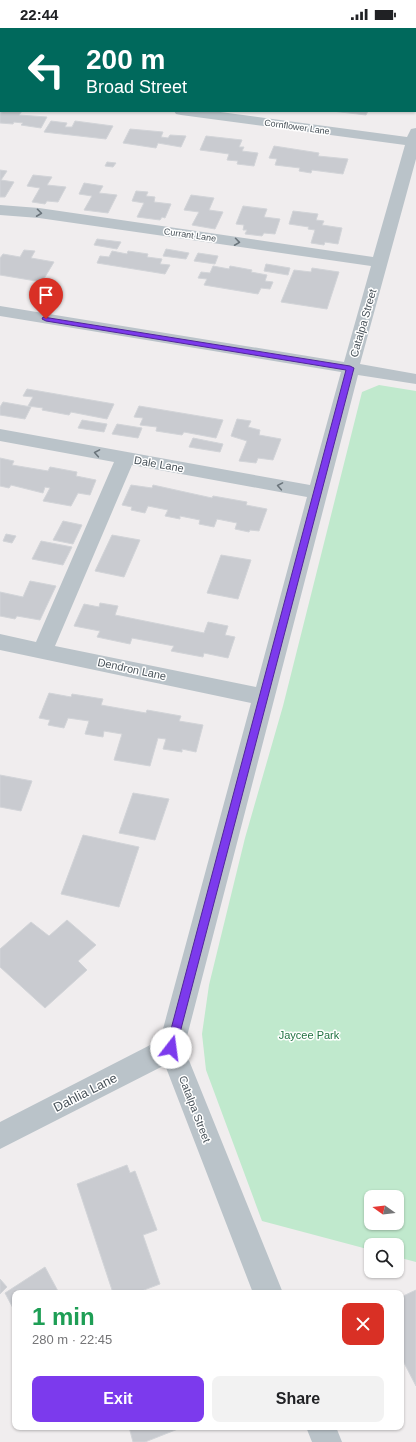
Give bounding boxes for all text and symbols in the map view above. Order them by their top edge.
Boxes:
text: 22:44 [20,6,58,23]
icon: left [20,44,72,96]
text: 200 m [86,44,165,75]
text: Broad Street [86,77,187,97]
street label: Cornflower Lane [264,117,330,137]
one-way arrow [36,208,42,217]
street label: Currant Lane [163,226,217,244]
one-way arrow [234,237,240,246]
pin [29,278,63,319]
icon: arrive [35,284,57,306]
street label: Catalpa Street [348,288,378,358]
one-way arrow [93,449,100,458]
street label: Dale Lane [133,454,185,474]
one-way arrow [277,482,283,491]
street label: Dendron Lane [97,656,167,682]
position arrow [150,1027,192,1069]
park label: Jaycee Park [279,1029,340,1041]
street label: Dahlia Lane [51,1070,120,1115]
street label: Catalpa Street [177,1074,213,1144]
north arrow [364,1190,404,1230]
map controls [364,1190,404,1278]
button: search [364,1238,404,1278]
text: 1 min [32,1303,95,1330]
button: close [342,1303,384,1345]
text: 280 m · 22:45 [32,1332,112,1347]
button: Exit [32,1376,204,1422]
button: Share [212,1376,384,1422]

